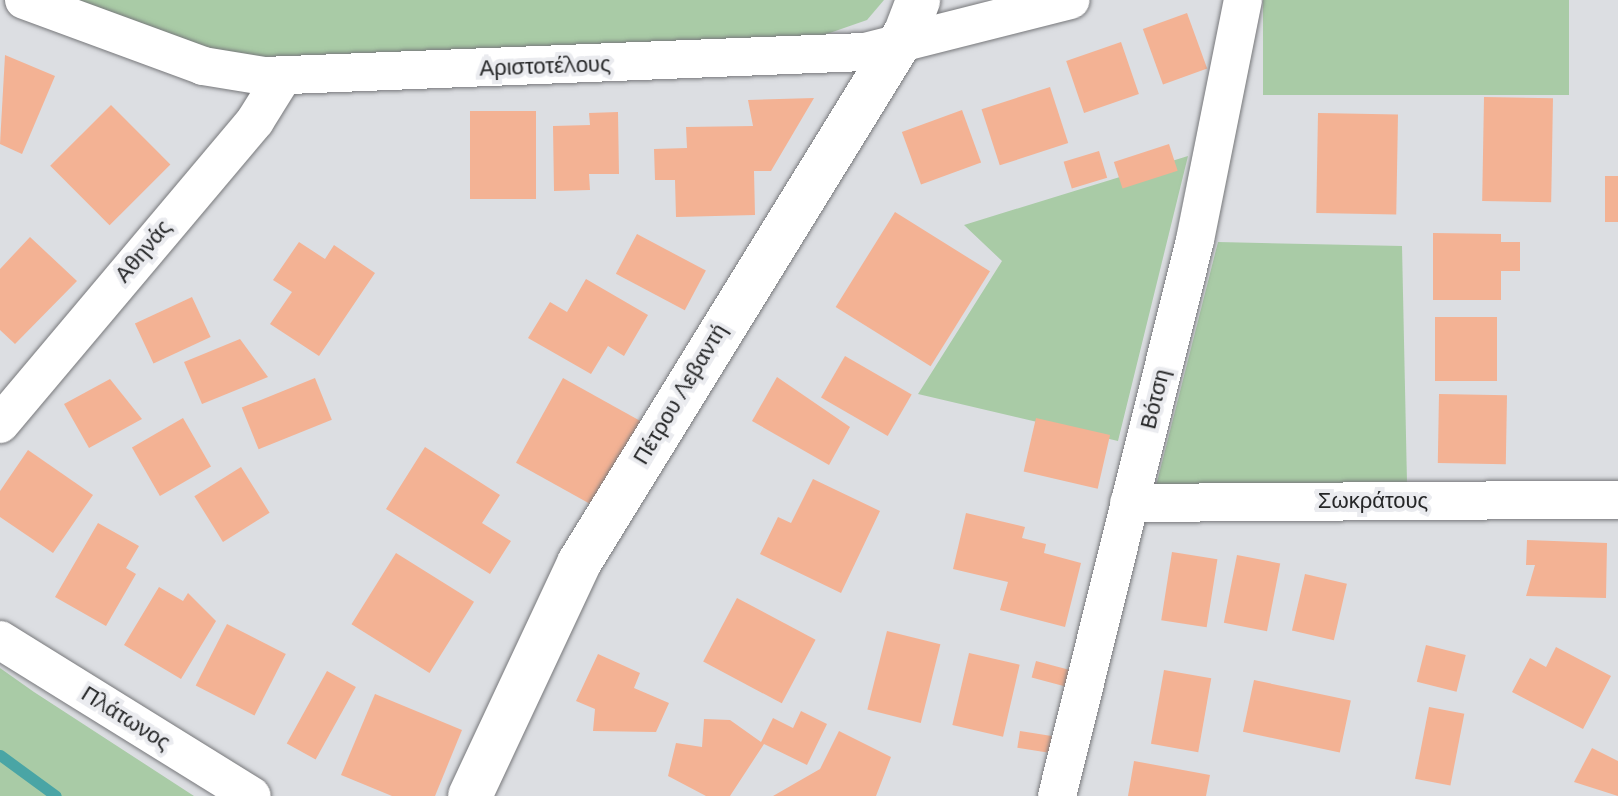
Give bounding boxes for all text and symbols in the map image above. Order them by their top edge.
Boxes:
street label: Αριστοτέλους [479,51,611,81]
street label: Αθηνάς [109,214,177,288]
street label: Πέτρου Λεβαντή [628,319,732,469]
street label: Βότση [1135,366,1175,432]
street label: Σωκράτους [1318,488,1428,514]
street label: Πλάτωνος [77,680,175,756]

